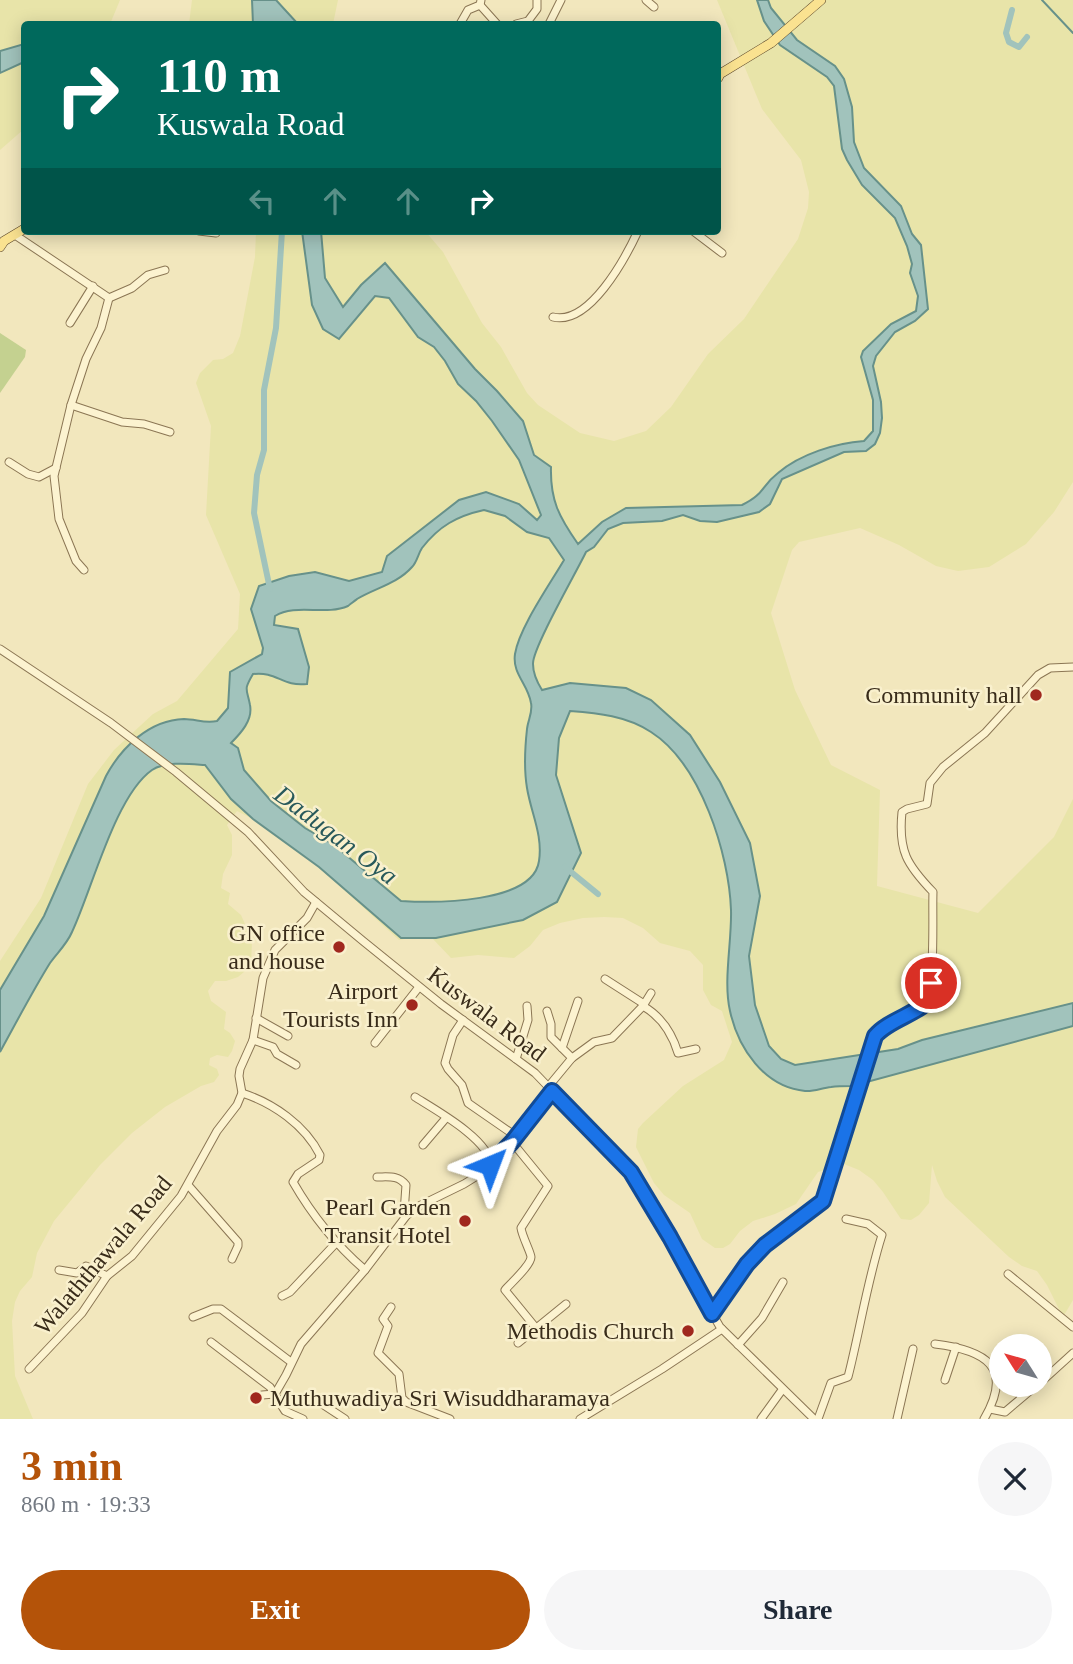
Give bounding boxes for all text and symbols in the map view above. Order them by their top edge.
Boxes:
text: 110 m [157,48,281,103]
icon: right [42,49,133,140]
text: Kuswala Road [157,106,345,142]
icon: left [243,182,281,220]
icon: ahead [316,182,354,220]
icon: ahead [389,182,427,220]
icon: right [462,182,500,220]
place label: Community hall [865,682,1022,708]
marker: Community hall [1028,687,1044,703]
water label: Dadugan Oya [268,779,403,891]
place label: GN office and house [228,920,325,974]
marker: GN office and house [331,939,347,955]
pin [901,953,961,1013]
street label: Kuswala Road [423,961,551,1067]
icon: arrive [912,964,950,1002]
place label: Airport Tourists Inn [283,978,398,1032]
marker: Airport Tourists Inn [404,997,420,1013]
position arrow [453,1128,527,1202]
street label: Walaththawala Road [29,1171,177,1339]
place label: Pearl Garden Transit Hotel [325,1194,451,1248]
marker: Pearl Garden Transit Hotel [457,1213,473,1229]
place label: Methodis Church [507,1318,674,1344]
marker: Methodis Church [680,1323,696,1339]
north arrow [989,1334,1052,1396]
map controls [989,1334,1052,1397]
place label: Muthuwadiya Sri Wisuddharamaya [270,1385,610,1411]
marker: Muthuwadiya Sri Wisuddharamaya [248,1390,264,1406]
button: close [978,1442,1052,1516]
text: 3 min [21,1443,123,1489]
text: 860 m · 19:33 [21,1492,151,1517]
button: Exit [21,1570,530,1650]
button: Share [544,1570,1052,1650]

